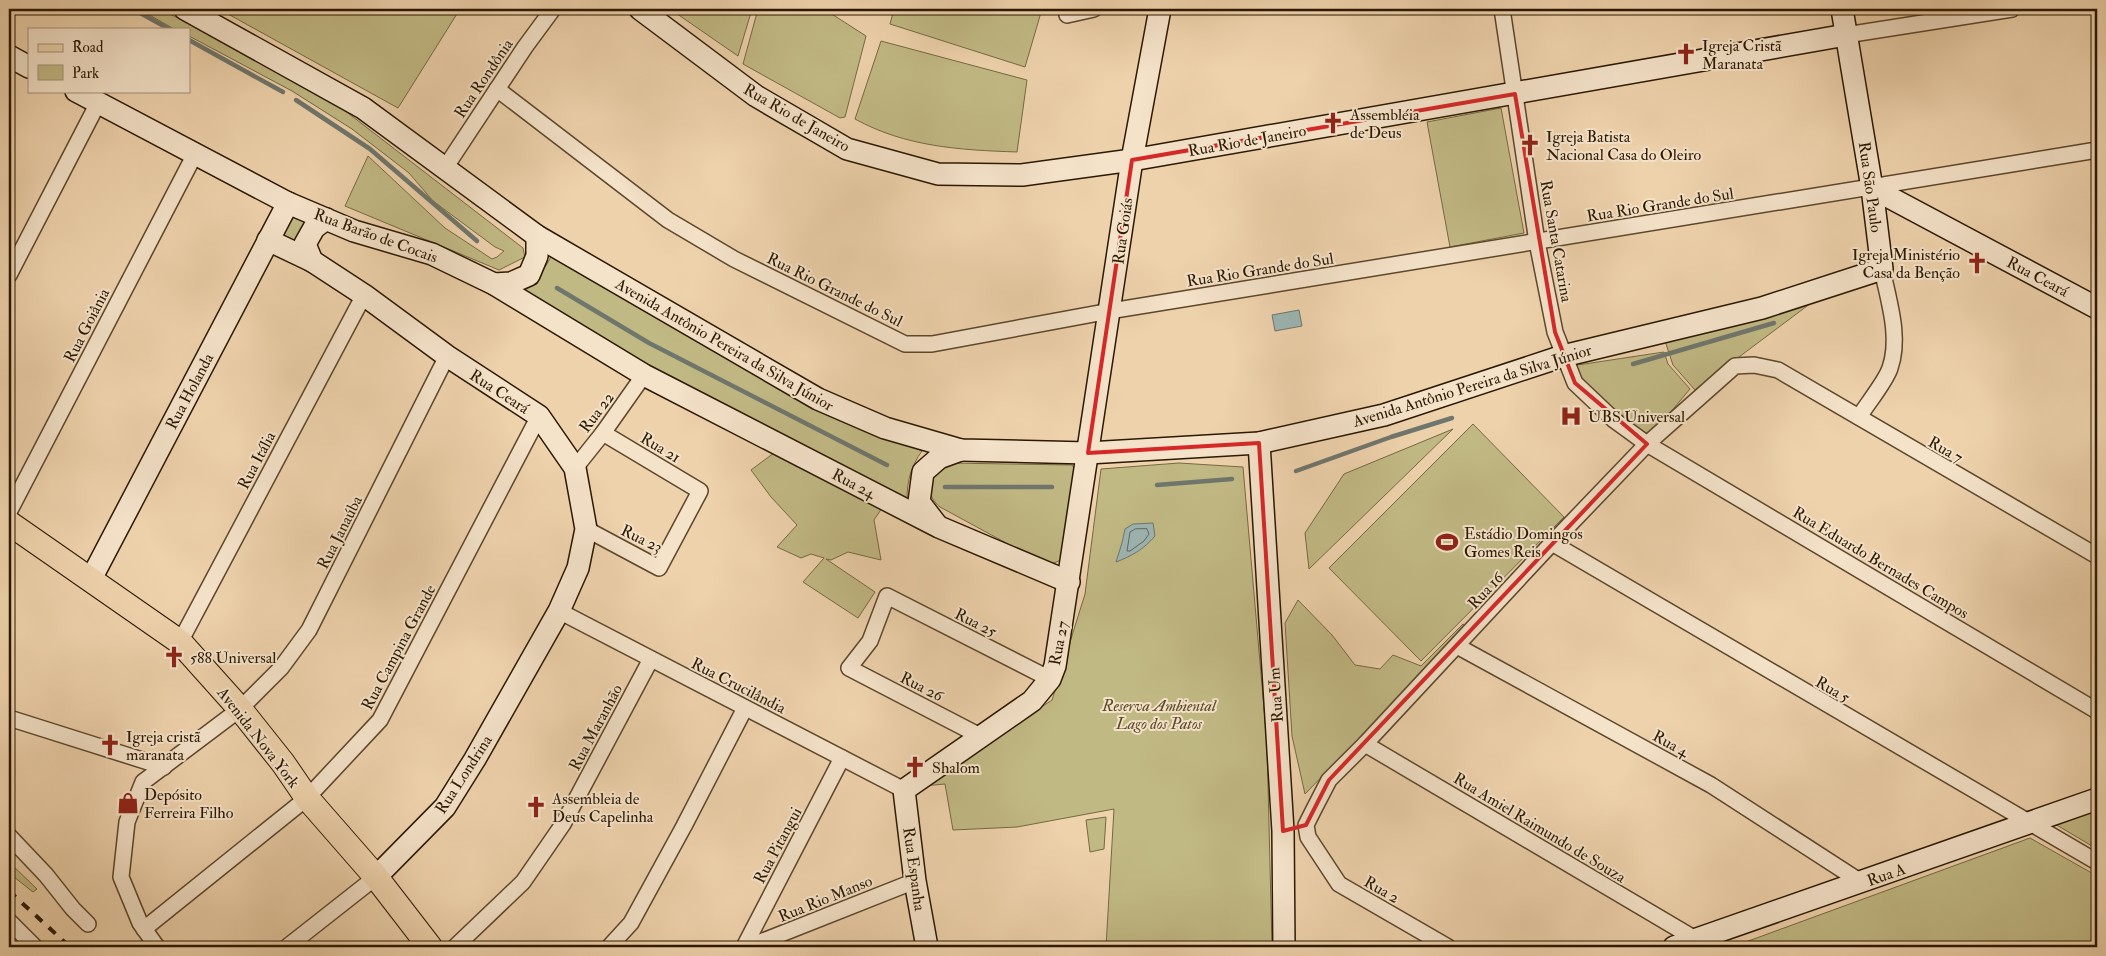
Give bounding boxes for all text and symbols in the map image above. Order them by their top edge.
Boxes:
legend [28,28,190,92]
street label: Rua Rondônia [450,35,518,122]
place label: Igreja Cristã Maranata [1702,36,1782,74]
text: Road [72,38,104,57]
church icon: Igreja Cristã Maranata [1673,41,1699,67]
text: Park [72,64,99,83]
street label: Rua Rio de Janeiro [739,79,854,157]
place label: Assembléia de Deus [1349,105,1420,143]
church icon: Assembléia de Deus [1320,110,1346,136]
street label: Rua Rio de Janeiro [1187,121,1308,162]
place label: Igreja Batista Nacional Casa do Oleiro [1546,127,1702,165]
church icon: Igreja Batista Nacional Casa do Oleiro [1517,132,1543,158]
street label: Rua São Paulo [1854,140,1886,234]
street label: Rua Santa Catarina [1535,179,1577,304]
street label: Rua Rio Grande do Sul [1585,183,1735,226]
street label: Rua Goiás [1108,197,1138,266]
street label: Rua Barão de Cocais [311,204,440,268]
place label: Igreja Ministério Casa da Benção [1852,245,1960,283]
street label: Rua Rio Grande do Sul [763,248,906,331]
street label: Rua Rio Grande do Sul [1185,248,1335,291]
church icon: Igreja Ministério Casa da Benção [1964,250,1990,276]
street label: Rua Ceará [2003,252,2072,302]
street label: Avenida Antônio Pereira da Silva Júnior [610,274,837,417]
street label: Rua Goiânia [60,285,114,366]
street label: Avenida Antônio Pereira da Silva Júnior [1349,340,1594,433]
street label: Rua Holanda [161,350,218,433]
street label: Rua Ceará [466,365,533,419]
street label: Rua 22 [575,388,619,437]
hospital icon: UBS Universal [1558,403,1584,429]
place label: UBS Universal [1588,407,1685,427]
street label: Rua Itália [233,428,281,493]
street label: Rua 21 [637,428,684,468]
street label: Rua 7 [1925,432,1967,468]
street label: Rua 24 [828,464,880,504]
street label: Rua Janaúba [313,492,368,573]
street label: Rua Eduardo Bernades Campos [1788,502,1972,624]
street label: Rua 23 [618,520,666,557]
place label: Estádio Domingos Gomes Reis [1464,524,1583,562]
sports icon: Estádio Domingos Gomes Reis [1434,529,1460,555]
street label: Rua 16 [1464,567,1508,613]
street label: Rua Campina Grande [357,581,441,714]
street label: Rua 25 [951,604,1000,642]
street label: Rua 27 [1045,619,1073,667]
church icon: 588 Universal [161,644,187,670]
place label: 588 Universal [190,648,276,668]
street label: Rua Crucilândia [688,653,790,719]
street label: Rua Um [1264,666,1288,723]
street label: Rua 26 [897,668,947,707]
street label: Rua 5 [1812,672,1853,708]
street label: Rua Maranhão [565,681,627,774]
street label: Avenida Nova York [212,682,304,792]
park label: Reserva Ambiental Lago dos Patos [1101,696,1217,734]
street label: Rua 4 [1649,726,1693,763]
place label: Igreja cristã maranata [126,727,201,765]
street label: Rua Londrina [431,731,497,818]
church icon: Igreja cristã maranata [97,732,123,758]
church icon: Shalom [902,754,928,780]
place label: Shalom [932,758,981,778]
street label: Rua Amiel Raimundo de Souza [1450,768,1630,888]
place label: Depósito Ferreira Filho [144,785,234,823]
place label: Assembleia de Deus Capelinha [551,789,654,828]
shop icon: Depósito Ferreira Filho [115,790,141,816]
church icon: Assembleia de Deus Capelinha [523,794,549,820]
street label: Rua Pitangui [749,804,806,887]
street label: Rua Espanha [897,826,930,913]
street label: Rua A [1864,859,1908,891]
street label: Rua Rio Manso [775,871,876,927]
street label: Rua 2 [1360,872,1403,908]

